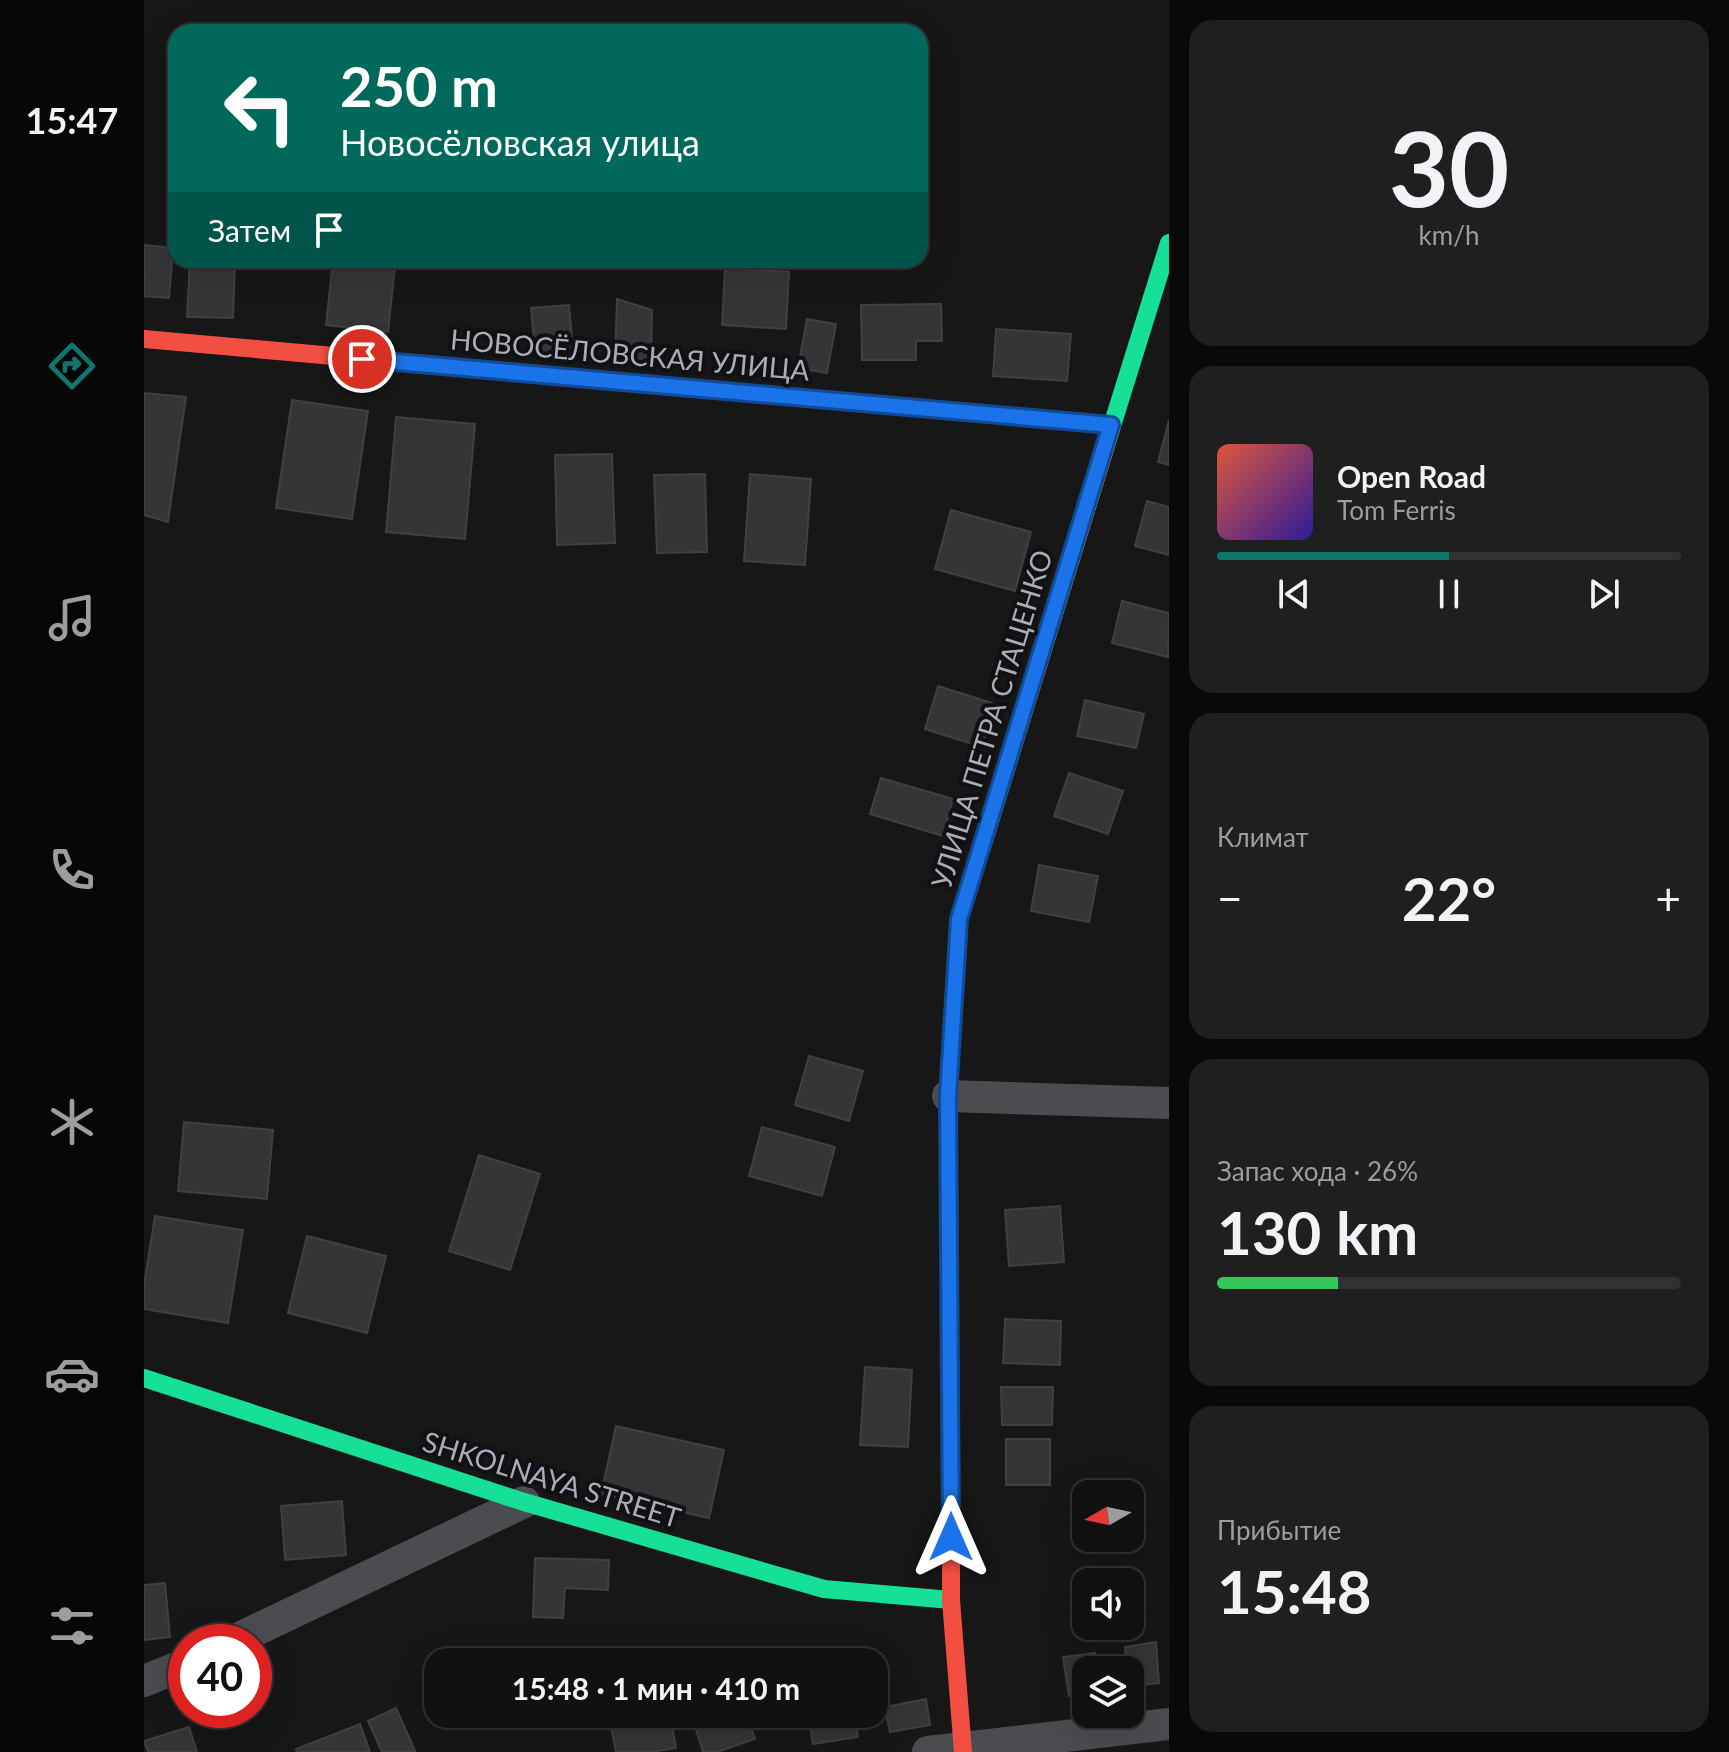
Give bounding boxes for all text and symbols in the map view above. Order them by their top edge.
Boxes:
text: 250 m [340,52,498,119]
icon: left [208,56,312,160]
text: 15:47 [26,98,118,142]
text: 30 [1389,104,1509,229]
text: Новосёловская улица [340,120,700,164]
icon: arrive [307,208,351,252]
text: Затем [208,212,291,248]
text: km/h [1419,219,1479,251]
street label: НОВОСЁЛОВСКАЯ УЛИЦА [449,321,811,387]
pin [328,325,396,393]
icon: arrive [340,337,384,381]
icon: directions [44,338,100,394]
text: Open Road [1337,458,1486,494]
text: Tom Ferris [1337,494,1456,526]
street label: УЛИЦА ПЕТРА СТАЦЕНКО [923,546,1059,892]
icon: previous [1272,572,1316,616]
icon: pause [1427,572,1471,616]
icon: next [1582,572,1626,616]
icon: music [44,590,100,646]
text: Климат [1217,821,1309,853]
icon: phone [44,842,100,898]
text: 22° [1402,862,1496,934]
text: − [1217,872,1243,924]
text: + [1655,872,1681,924]
icon: climate [44,1094,100,1150]
text: Запас хода · 26% [1217,1155,1418,1187]
text: 130 km [1217,1196,1418,1268]
icon: car [44,1346,100,1402]
street label: SHKOLNAYA STREET [419,1424,686,1535]
north arrow [1072,1480,1144,1552]
map controls [1072,1480,1144,1728]
position arrow [909,1495,993,1579]
text: Прибытие [1217,1514,1341,1546]
text: 15:48 [1217,1555,1372,1627]
button: sound [1072,1568,1144,1640]
icon: filters [44,1598,100,1654]
speed limit sign: 40 [168,1624,272,1728]
button: layers [1072,1656,1144,1728]
text: 15:48 · 1 мин · 410 m [512,1670,800,1706]

